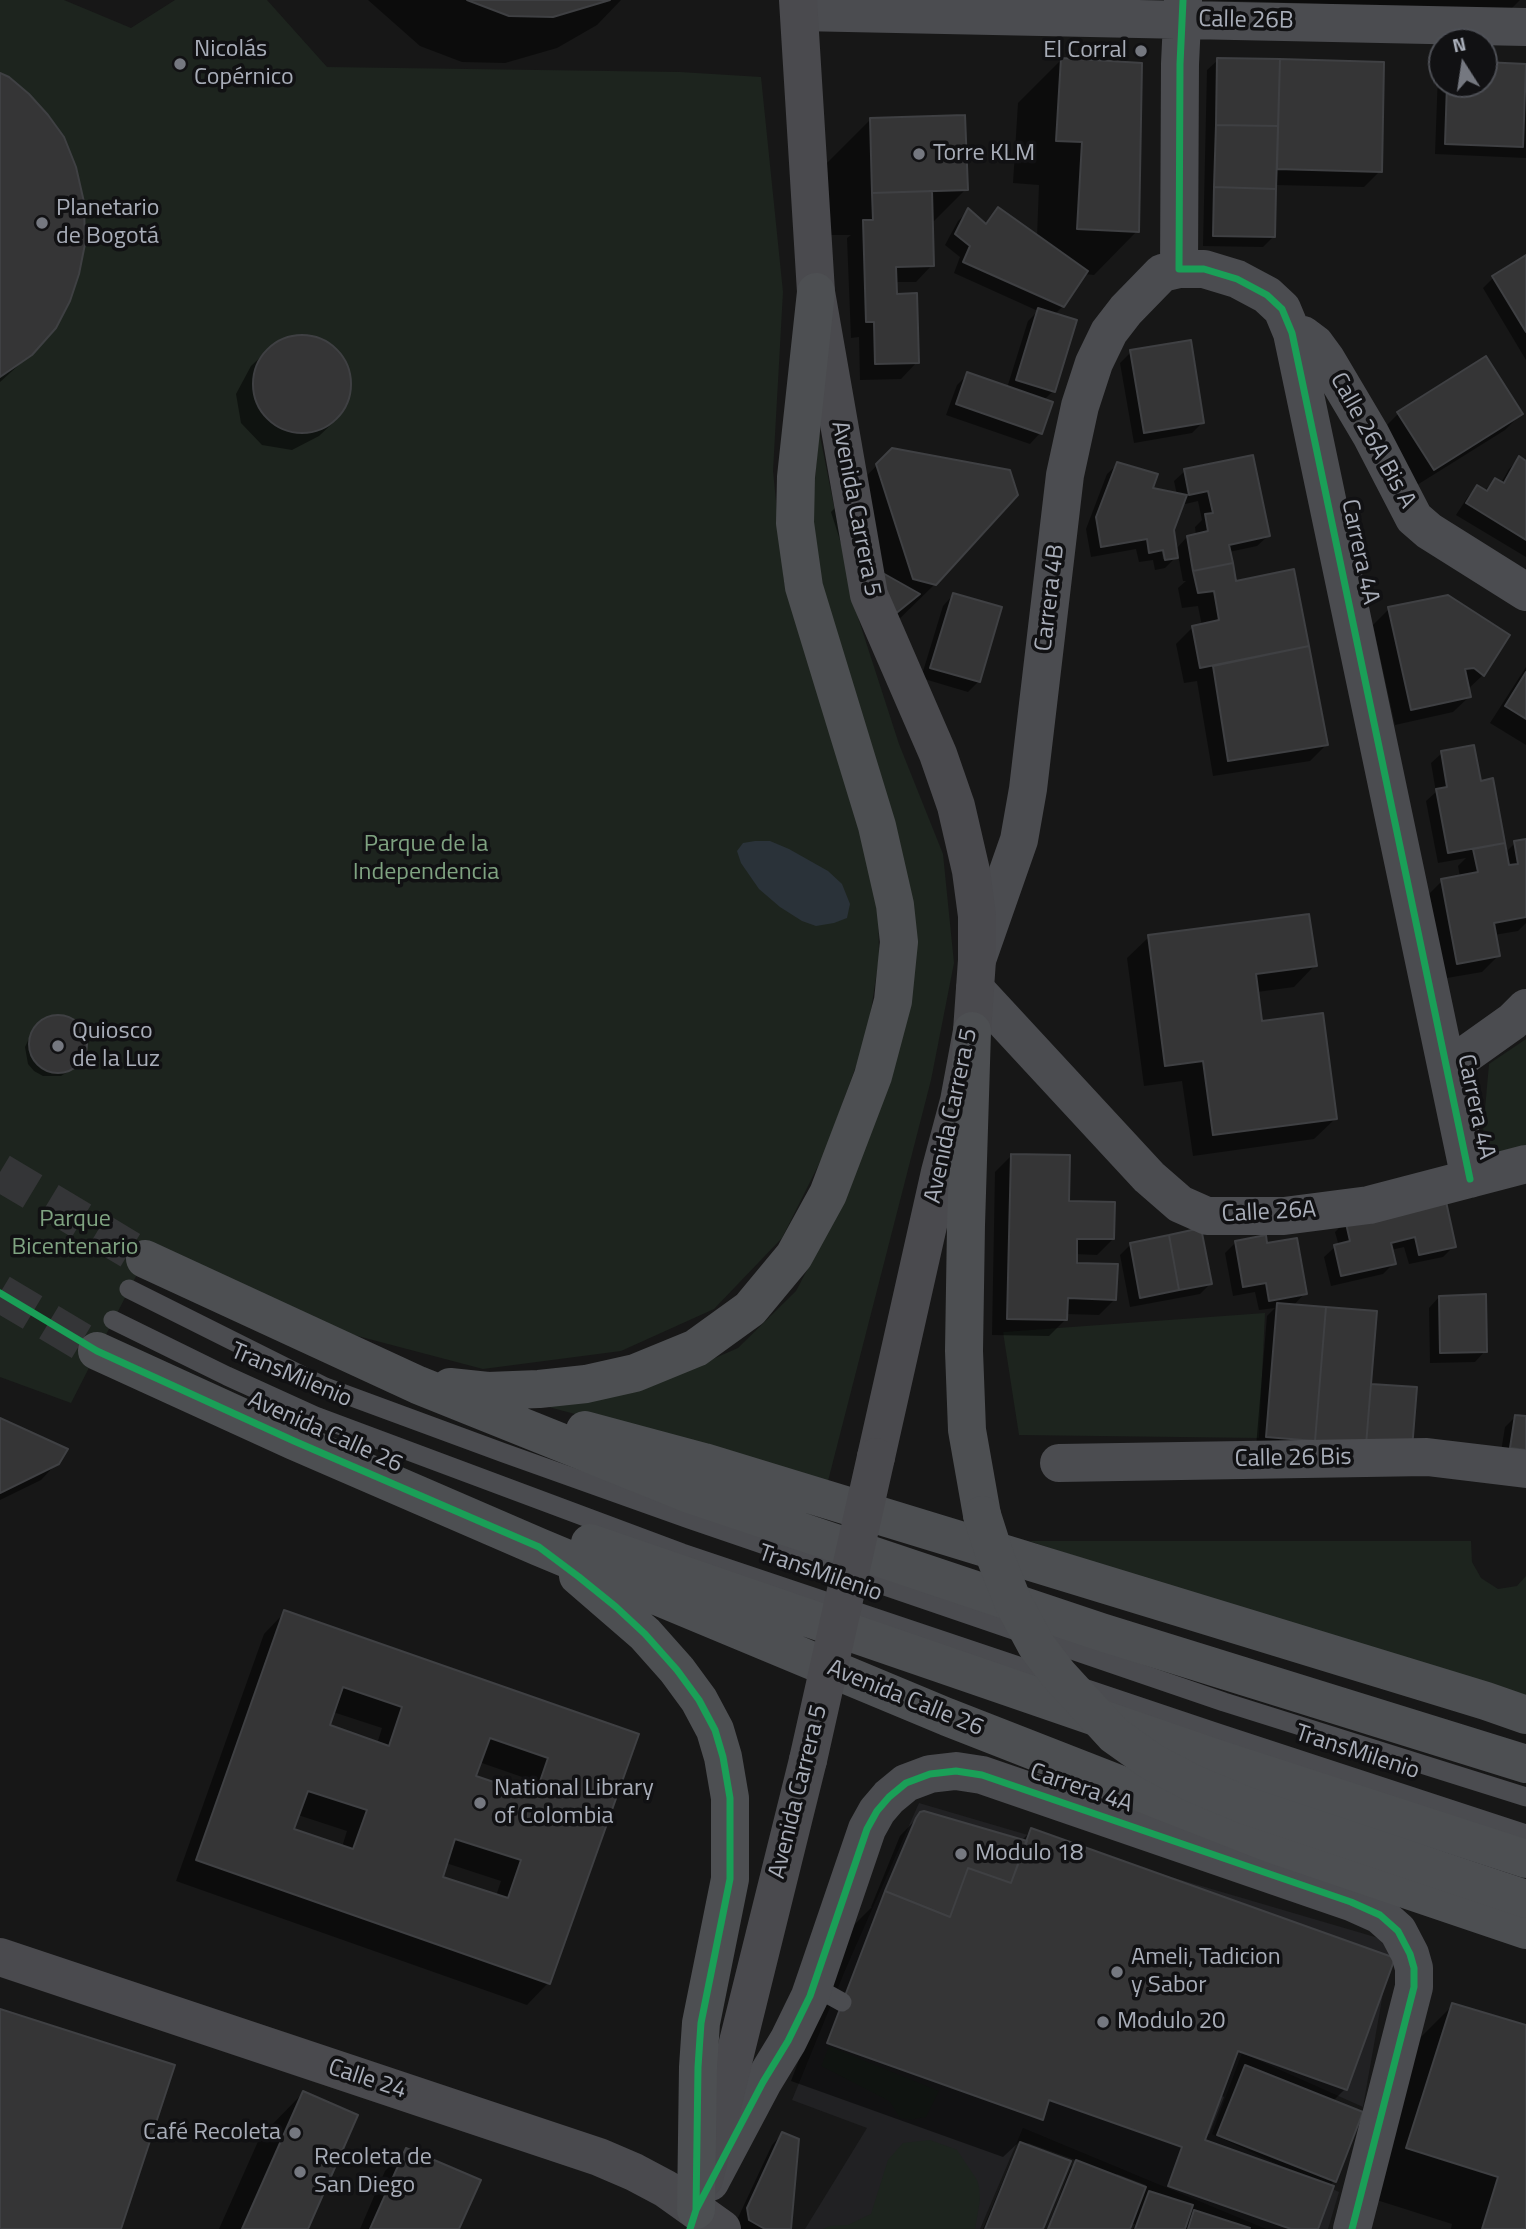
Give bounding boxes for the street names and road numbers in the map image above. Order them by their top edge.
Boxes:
street label: Calle 26B [1198,6,1294,36]
street label: Calle 26A Bis A [1323,368,1421,514]
street label: Avenida Carrera 5 [824,419,886,599]
street label: Carrera 4A [1334,497,1384,607]
street label: Carrera 4B [1030,543,1072,653]
street label: Avenida Carrera 5 [919,1026,985,1206]
street label: Carrera 4A [1450,1052,1500,1162]
street label: Calle 26A [1221,1196,1317,1230]
street label: TransMilenio [226,1338,356,1414]
street label: Avenida Calle 26 [243,1386,407,1480]
street label: Calle 26 Bis [1234,1444,1352,1474]
street label: TransMilenio [754,1539,886,1609]
street label: Avenida Calle 26 [823,1655,987,1743]
street label: Avenida Carrera 5 [763,1702,835,1882]
street label: TransMilenio [1291,1719,1423,1787]
street label: Carrera 4A [1026,1758,1136,1820]
street label: Calle 24 [324,2054,410,2106]

